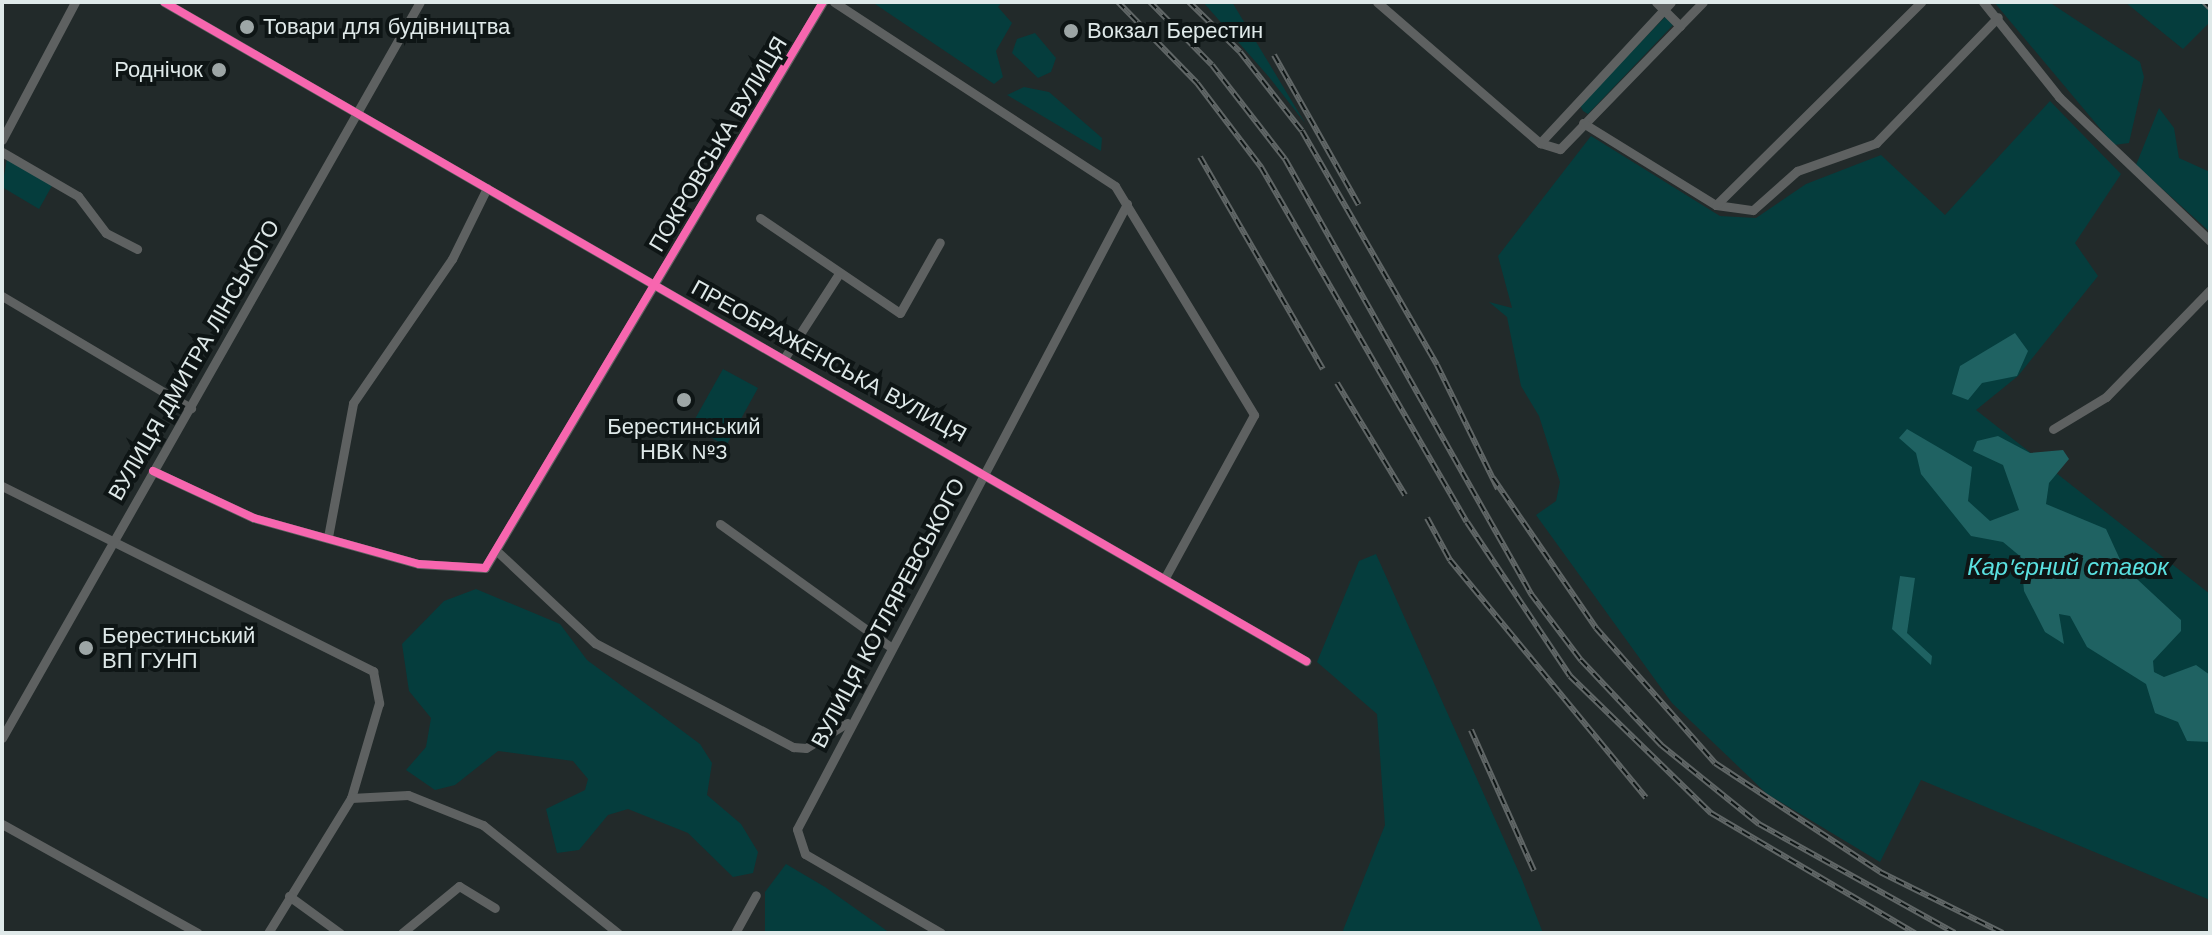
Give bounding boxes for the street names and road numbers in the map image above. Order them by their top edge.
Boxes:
street label: ПОКРОВСЬКА ВУЛИЦЯ [643,32,793,256]
street label: ВУЛИЦЯ ДМИТРА ЛІНСЬКОГО [103,215,285,505]
street label: ПРЕОБРАЖЕНСЬКА ВУЛИЦЯ [687,274,971,448]
street label: ВУЛИЦЯ КОТЛЯРЕВСЬКОГО [806,474,970,752]

